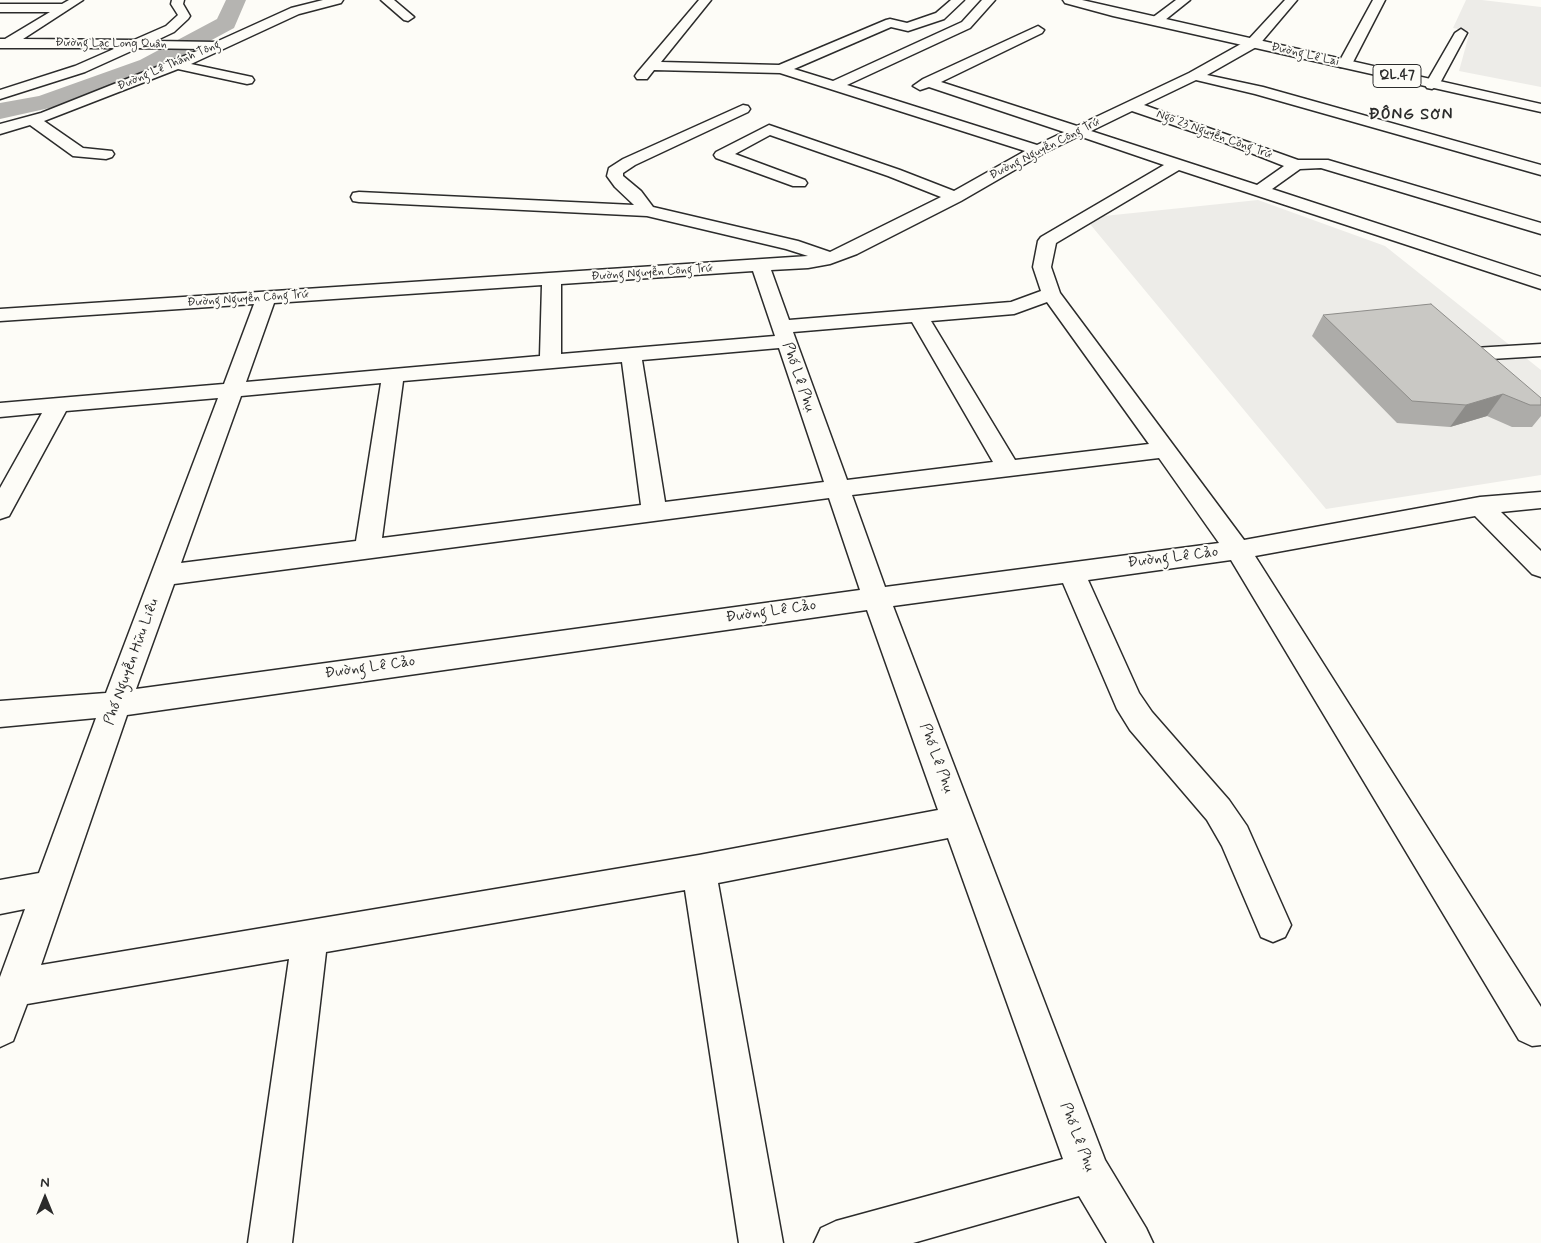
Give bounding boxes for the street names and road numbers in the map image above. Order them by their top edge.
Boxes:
street label: Đường Lạc Long Quân [55,36,167,52]
street label: Đường Lê Thánh Tông [115,38,223,94]
street label: Đường Lê Lai [1270,40,1340,70]
road number: QL.47 [1373,64,1421,88]
street label: Ngõ 23 Nguyễn Công Trứ [1154,107,1274,163]
street label: Đường Nguyễn Công Trứ [987,115,1103,183]
street label: Đường Nguyễn Công Trứ [591,262,713,284]
street label: Đường Nguyễn Công Trứ [187,288,309,310]
street label: Phố Lê Phụ [777,340,819,416]
street label: Đường Lê Cảo [1127,544,1219,572]
street label: Phố Nguyễn Hữu Liêu [101,596,163,728]
street label: Đường Lê Cảo [725,597,817,627]
street label: Đường Lê Cảo [324,653,416,683]
street label: Phố Lê Phụ [915,721,957,797]
street label: Phố Lê Phụ [1055,1100,1099,1176]

